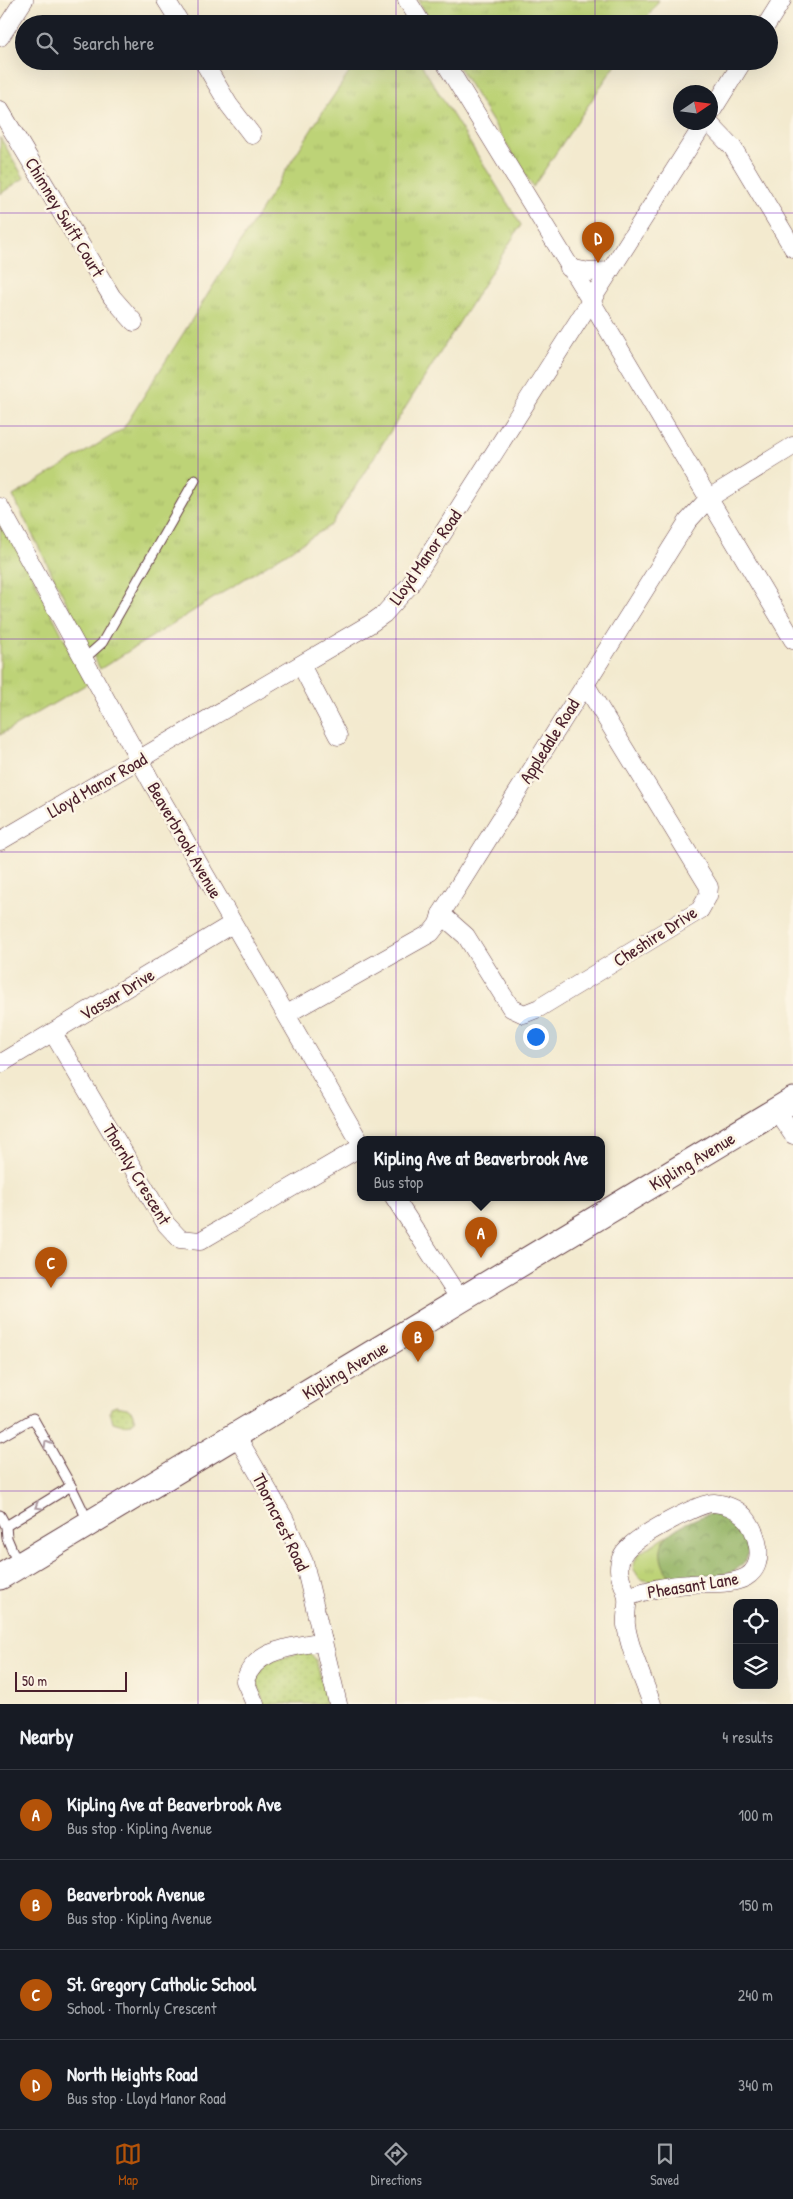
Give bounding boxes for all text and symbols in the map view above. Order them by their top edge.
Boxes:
search box [15,15,778,70]
icon: search [33,29,61,57]
text: Search here [73,30,154,56]
north arrow [673,85,718,130]
street label: Chimney Swift Court [19,152,111,282]
pin: D [582,222,614,263]
street label: Lloyd Manor Road [383,504,467,610]
street label: Appledale Road [513,694,585,788]
street label: Lloyd Manor Road [43,746,151,824]
street label: Beaverbrook Avenue [141,777,229,903]
street label: Cheshire Drive [608,900,702,972]
street label: Vassar Drive [75,962,159,1026]
your location [523,1024,549,1050]
street label: Thornly Crescent [97,1119,178,1230]
street label: Kipling Avenue [644,1126,740,1196]
popup [357,1136,605,1201]
text: Kipling Ave at Beaverbrook Ave [374,1145,588,1171]
text: Bus stop [374,1171,423,1193]
pin: A [465,1217,497,1258]
pin: C [35,1247,67,1288]
pin: B [402,1321,434,1362]
street label: Kipling Avenue [297,1335,393,1405]
one-way arrow [43,1440,53,1449]
street label: Thorncrest Road [246,1469,316,1575]
one-way arrow [35,1499,44,1509]
street label: Pheasant Lane [646,1565,740,1605]
map controls [733,1599,778,1689]
button: locate [733,1599,778,1644]
button: layers [733,1644,778,1689]
scale bar [15,1669,128,1692]
text: 50 m [22,1671,47,1690]
text: Nearby [20,1722,73,1751]
text: 4 results [722,1726,773,1748]
text: Kipling Ave at Beaverbrook Ave [67,1791,281,1817]
text: A [32,1804,40,1826]
text: 100 m [738,1804,773,1826]
text: Bus stop · Kipling Avenue [67,1817,212,1839]
text: Beaverbrook Avenue [67,1881,205,1907]
text: B [32,1894,40,1916]
text: 150 m [739,1894,773,1916]
text: Bus stop · Kipling Avenue [67,1907,212,1929]
text: St. Gregory Catholic School [67,1971,256,1997]
text: C [32,1984,40,2006]
text: 240 m [738,1984,773,2006]
text: School · Thornly Crescent [67,1997,217,2019]
text: North Heights Road [67,2061,197,2087]
text: D [32,2074,40,2096]
text: 340 m [738,2074,773,2096]
text: Bus stop · Lloyd Manor Road [67,2087,226,2109]
tab: Map [114,2140,142,2189]
tab: Directions [370,2140,422,2189]
tab: Saved [650,2140,679,2189]

